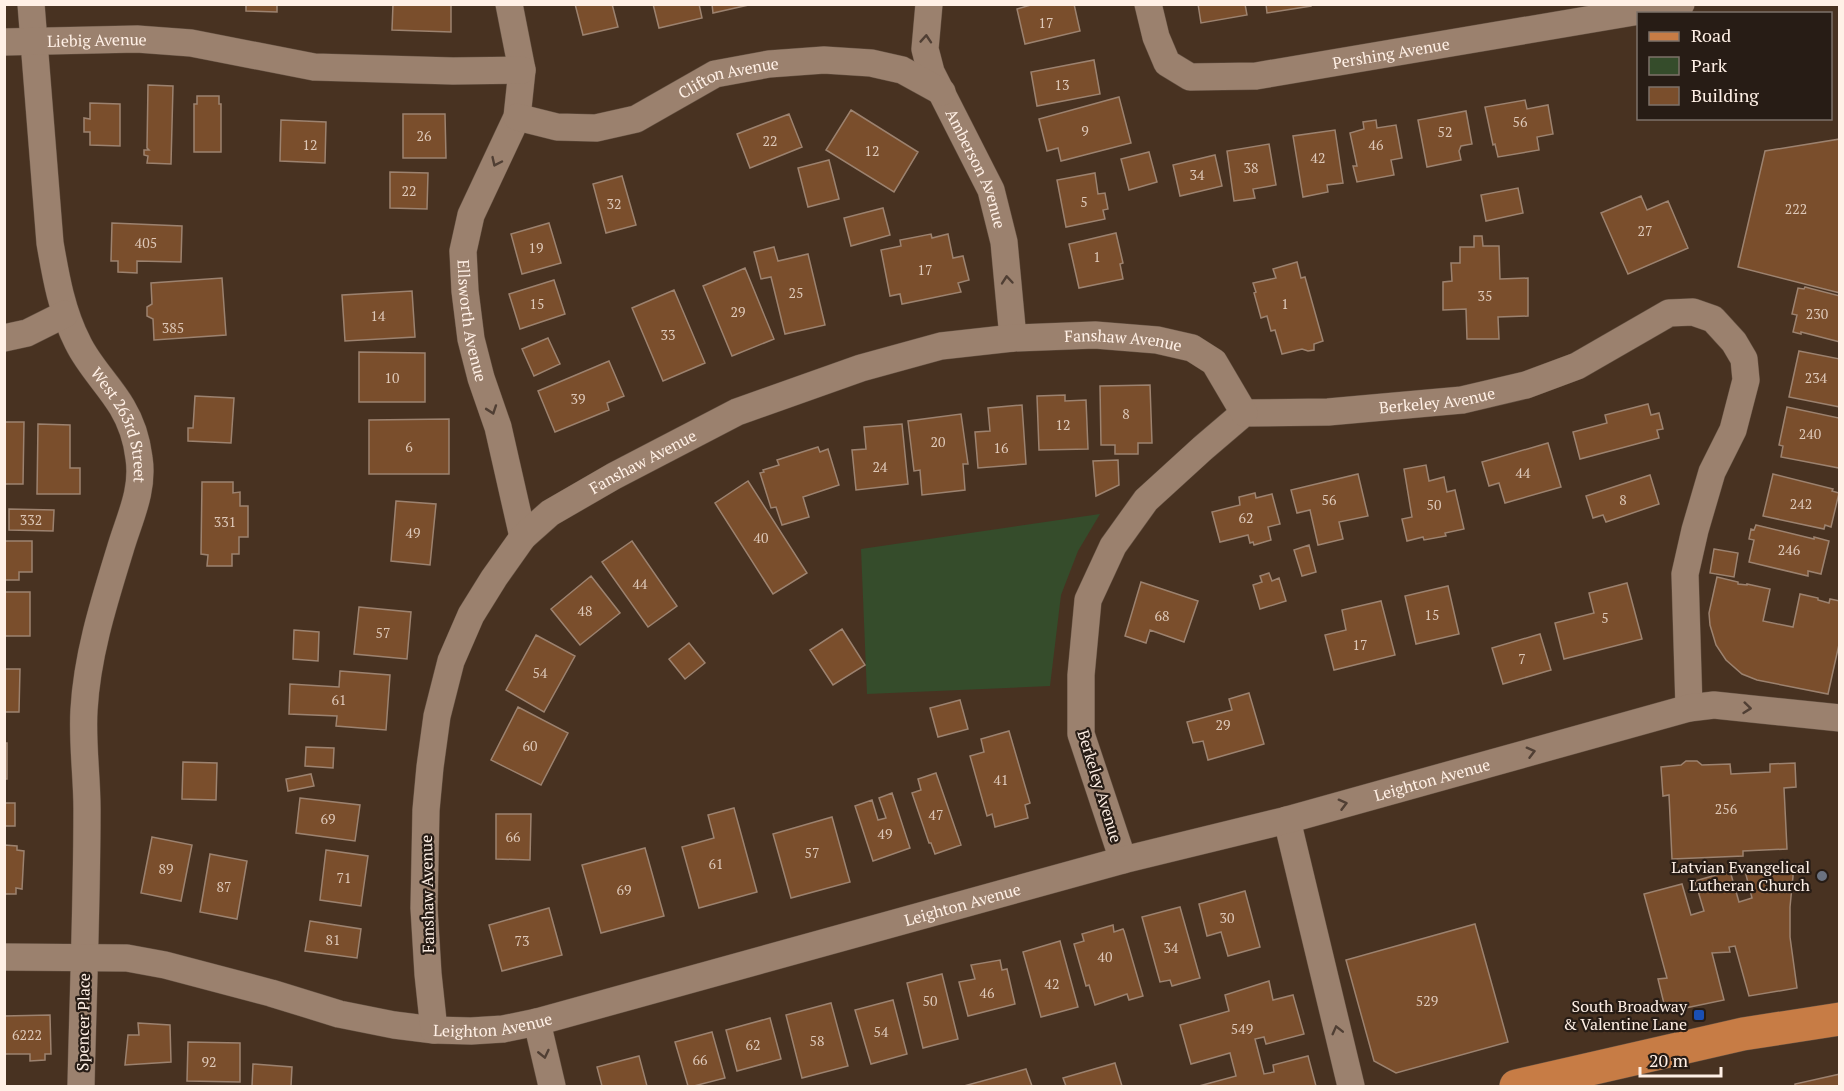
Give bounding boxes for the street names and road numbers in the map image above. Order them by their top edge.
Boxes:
street label: Liebig Avenue [47,28,148,52]
street label: Pershing Avenue [1331,32,1451,74]
street label: Clifton Avenue [674,52,779,104]
street label: Amberson Avenue [940,105,1011,231]
street label: Ellsworth Avenue [452,259,493,384]
street label: Fanshaw Avenue [1064,324,1184,356]
street label: West 263rd Street [86,362,151,484]
street label: Berkeley Avenue [1378,382,1497,418]
street label: Fanshaw Avenue [585,424,700,499]
street label: Berkeley Avenue [1072,727,1128,845]
street label: Leighton Avenue [1371,753,1493,806]
street label: Fanshaw Avenue [415,835,439,953]
street label: Leighton Avenue [902,878,1023,931]
street label: Spencer Place [71,973,95,1071]
street label: Leighton Avenue [433,1007,555,1042]

